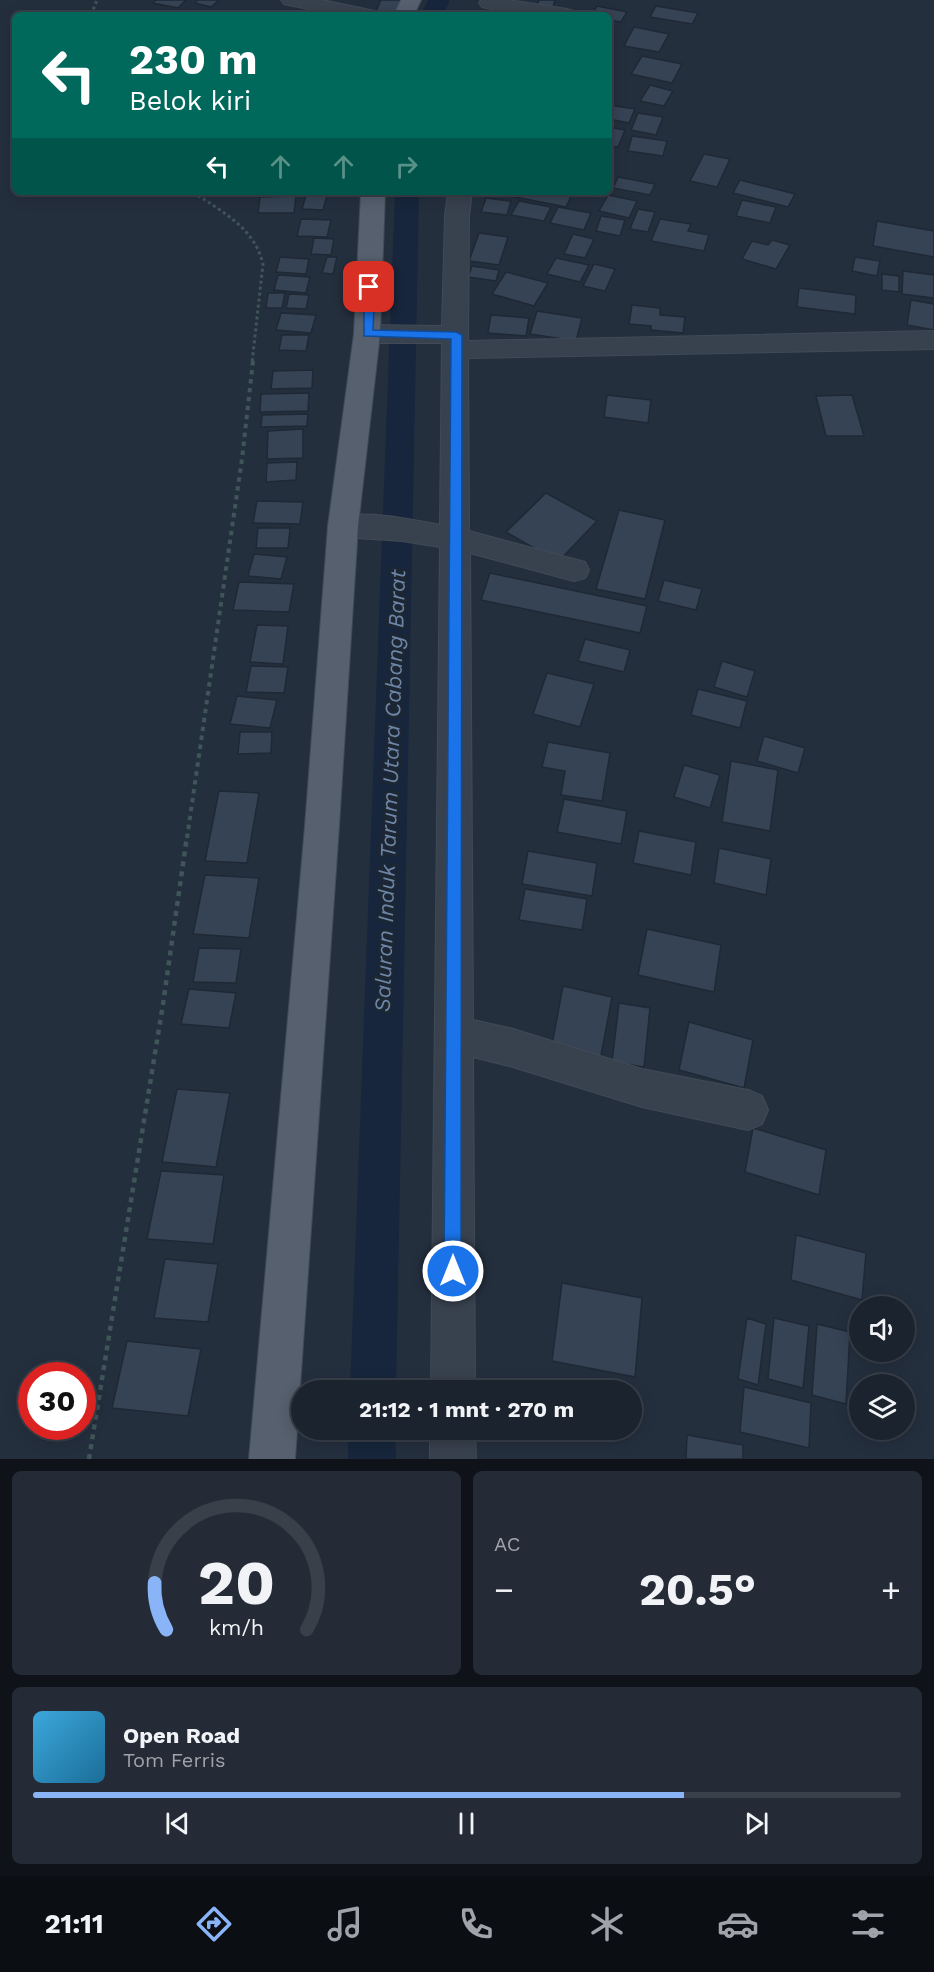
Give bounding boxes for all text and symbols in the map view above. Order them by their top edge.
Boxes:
text: 230 m [129,35,258,84]
icon: left [30,36,108,114]
text: Belok kiri [129,85,251,117]
icon: left [201,150,234,183]
icon: ahead [264,150,297,183]
icon: ahead [327,150,360,183]
icon: right [390,150,423,183]
pin [343,261,394,312]
icon: arrive [352,270,385,303]
water label: Saluran Induk Tarum Utara Cabang Barat [370,568,410,1013]
position arrow [421,1239,485,1303]
map controls [849,1296,915,1440]
button: sound [849,1296,915,1362]
speed limit sign: 30 [18,1362,96,1440]
button: layers [849,1374,915,1440]
text: 21:12 · 1 mnt · 270 m [359,1397,574,1422]
text: AC [494,1532,520,1556]
text: 20 [198,1546,275,1619]
text: 20.5° [639,1563,756,1616]
text: − [494,1570,514,1609]
text: + [881,1570,901,1609]
text: km/h [209,1615,264,1640]
text: Open Road [123,1723,240,1748]
text: Tom Ferris [123,1748,226,1772]
icon: previous [161,1807,194,1840]
icon: pause [450,1807,483,1840]
icon: next [740,1807,773,1840]
icon: directions [193,1903,235,1945]
icon: music [324,1903,366,1945]
icon: phone [455,1903,497,1945]
icon: climate [586,1903,628,1945]
icon: car [717,1903,759,1945]
icon: filters [847,1903,889,1945]
text: 21:11 [44,1908,104,1940]

